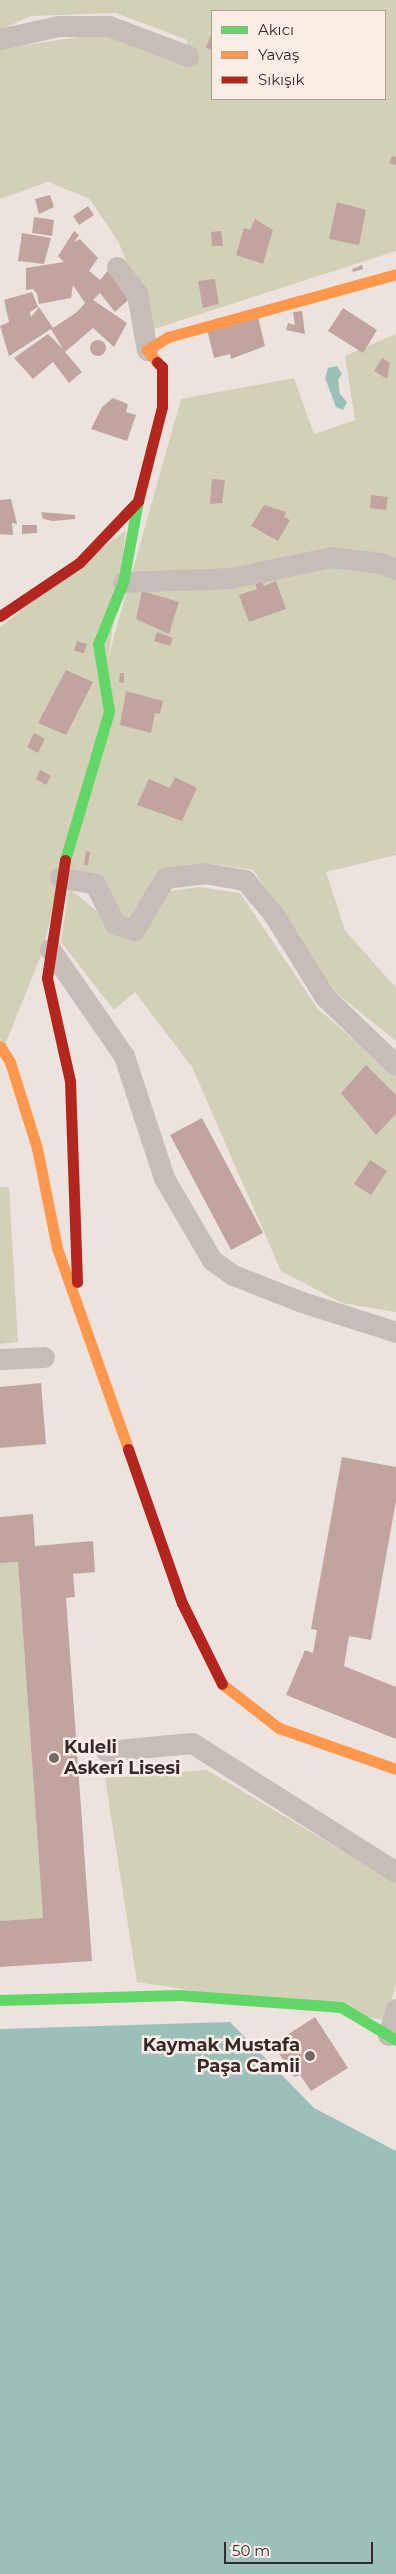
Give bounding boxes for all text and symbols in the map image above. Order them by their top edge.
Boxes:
legend [211,10,386,100]
text: Akıcı [258,20,294,39]
text: Yavaş [258,45,299,64]
text: Sıkışık [258,70,304,89]
place label: Kuleli Askerî Lisesi [64,1737,180,1780]
marker: Kuleli Askerî Lisesi [48,1752,60,1764]
place label: Kaymak Mustafa Paşa Camii [143,2035,300,2078]
marker: Kaymak Mustafa Paşa Camii [304,2050,316,2062]
scale bar [226,2532,375,2564]
text: 50 m [232,2541,270,2560]

